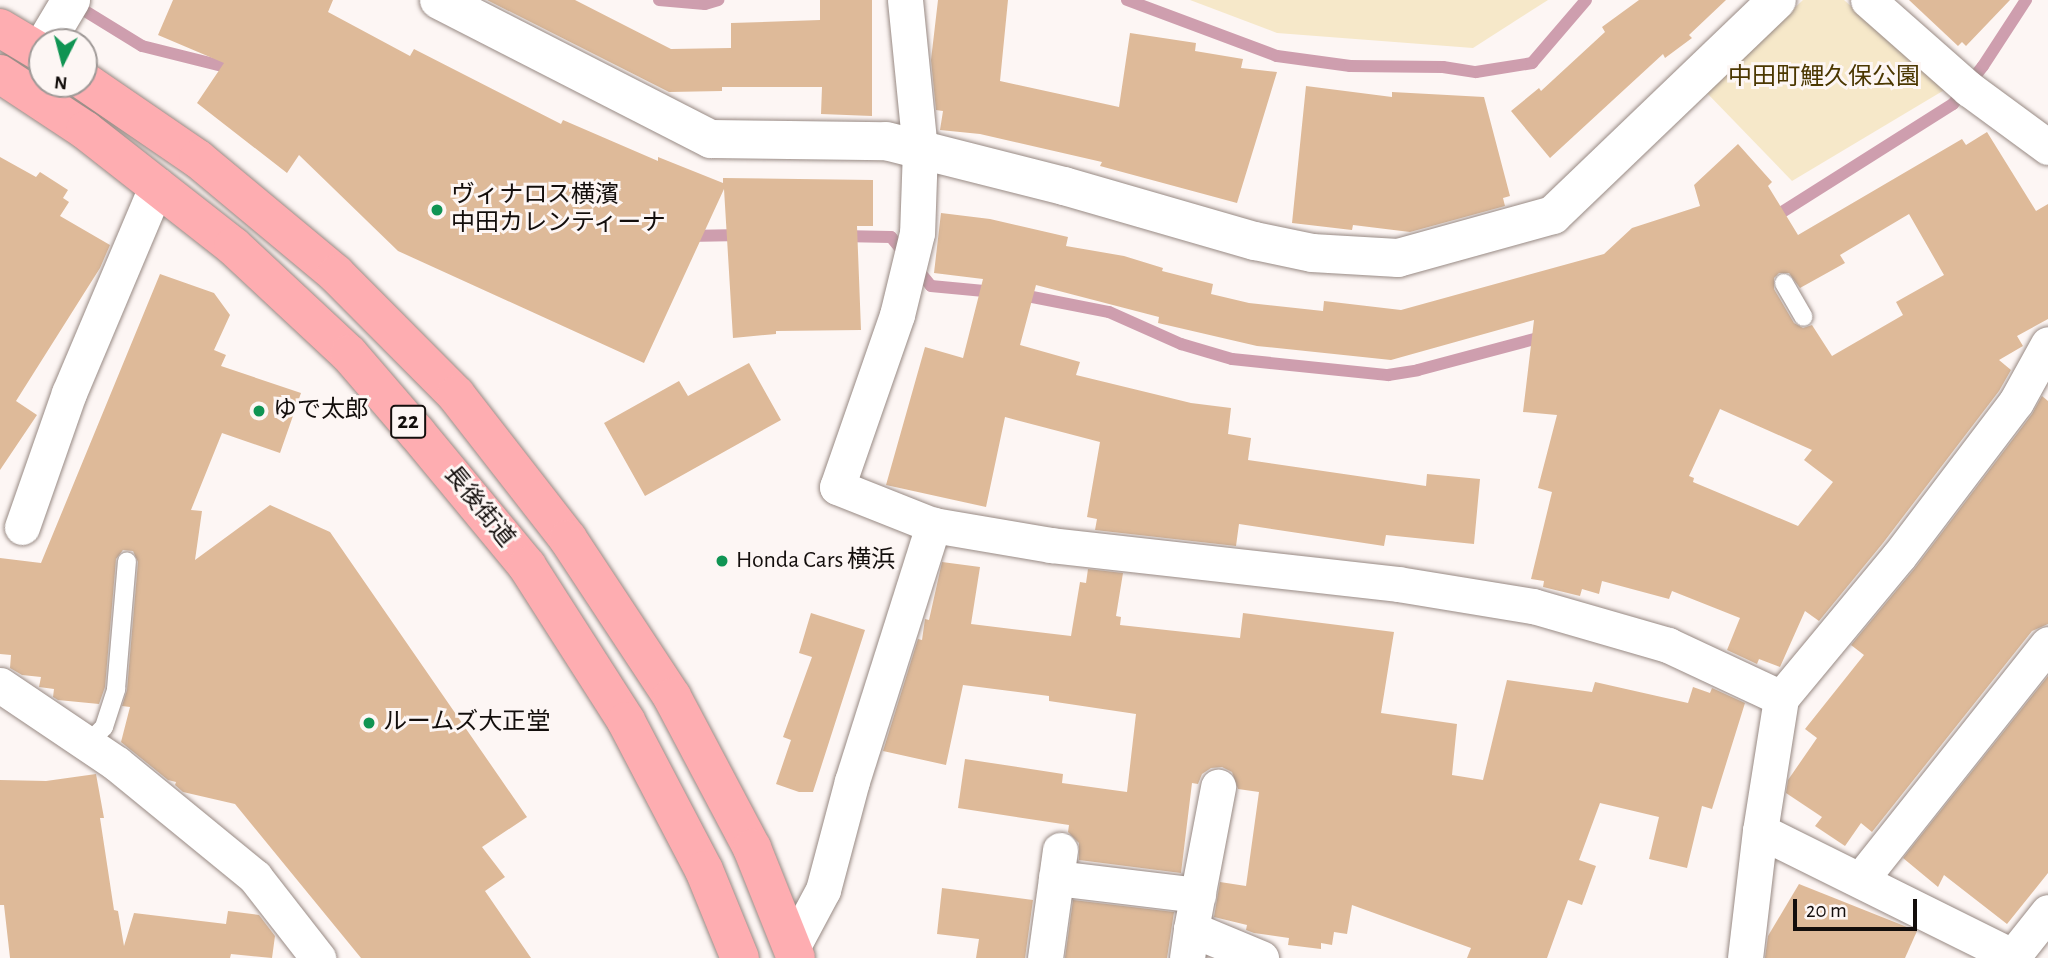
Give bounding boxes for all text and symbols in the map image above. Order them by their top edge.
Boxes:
north arrow [28,28,98,98]
park label: 中田町鯉久保公園 [1728,64,1920,92]
text: N [53,72,69,93]
place label: ヴィナロス横濱 中田カレンティーナ [451,182,667,238]
marker: ヴィナロス横濱 中田カレンティーナ [429,202,445,218]
place label: ゆで太郎 [273,397,369,425]
road number: 22 [389,402,427,442]
marker: ゆで太郎 [251,403,267,419]
street label: 長後街道 [438,461,520,553]
place label: Honda Cars 横浜 [736,547,895,575]
marker: Honda Cars 横浜 [714,553,730,569]
place label: ルームズ大正堂 [383,709,551,737]
marker: ルームズ大正堂 [361,715,377,731]
scale bar [1796,884,1920,928]
text: 20 m [1806,900,1847,921]

